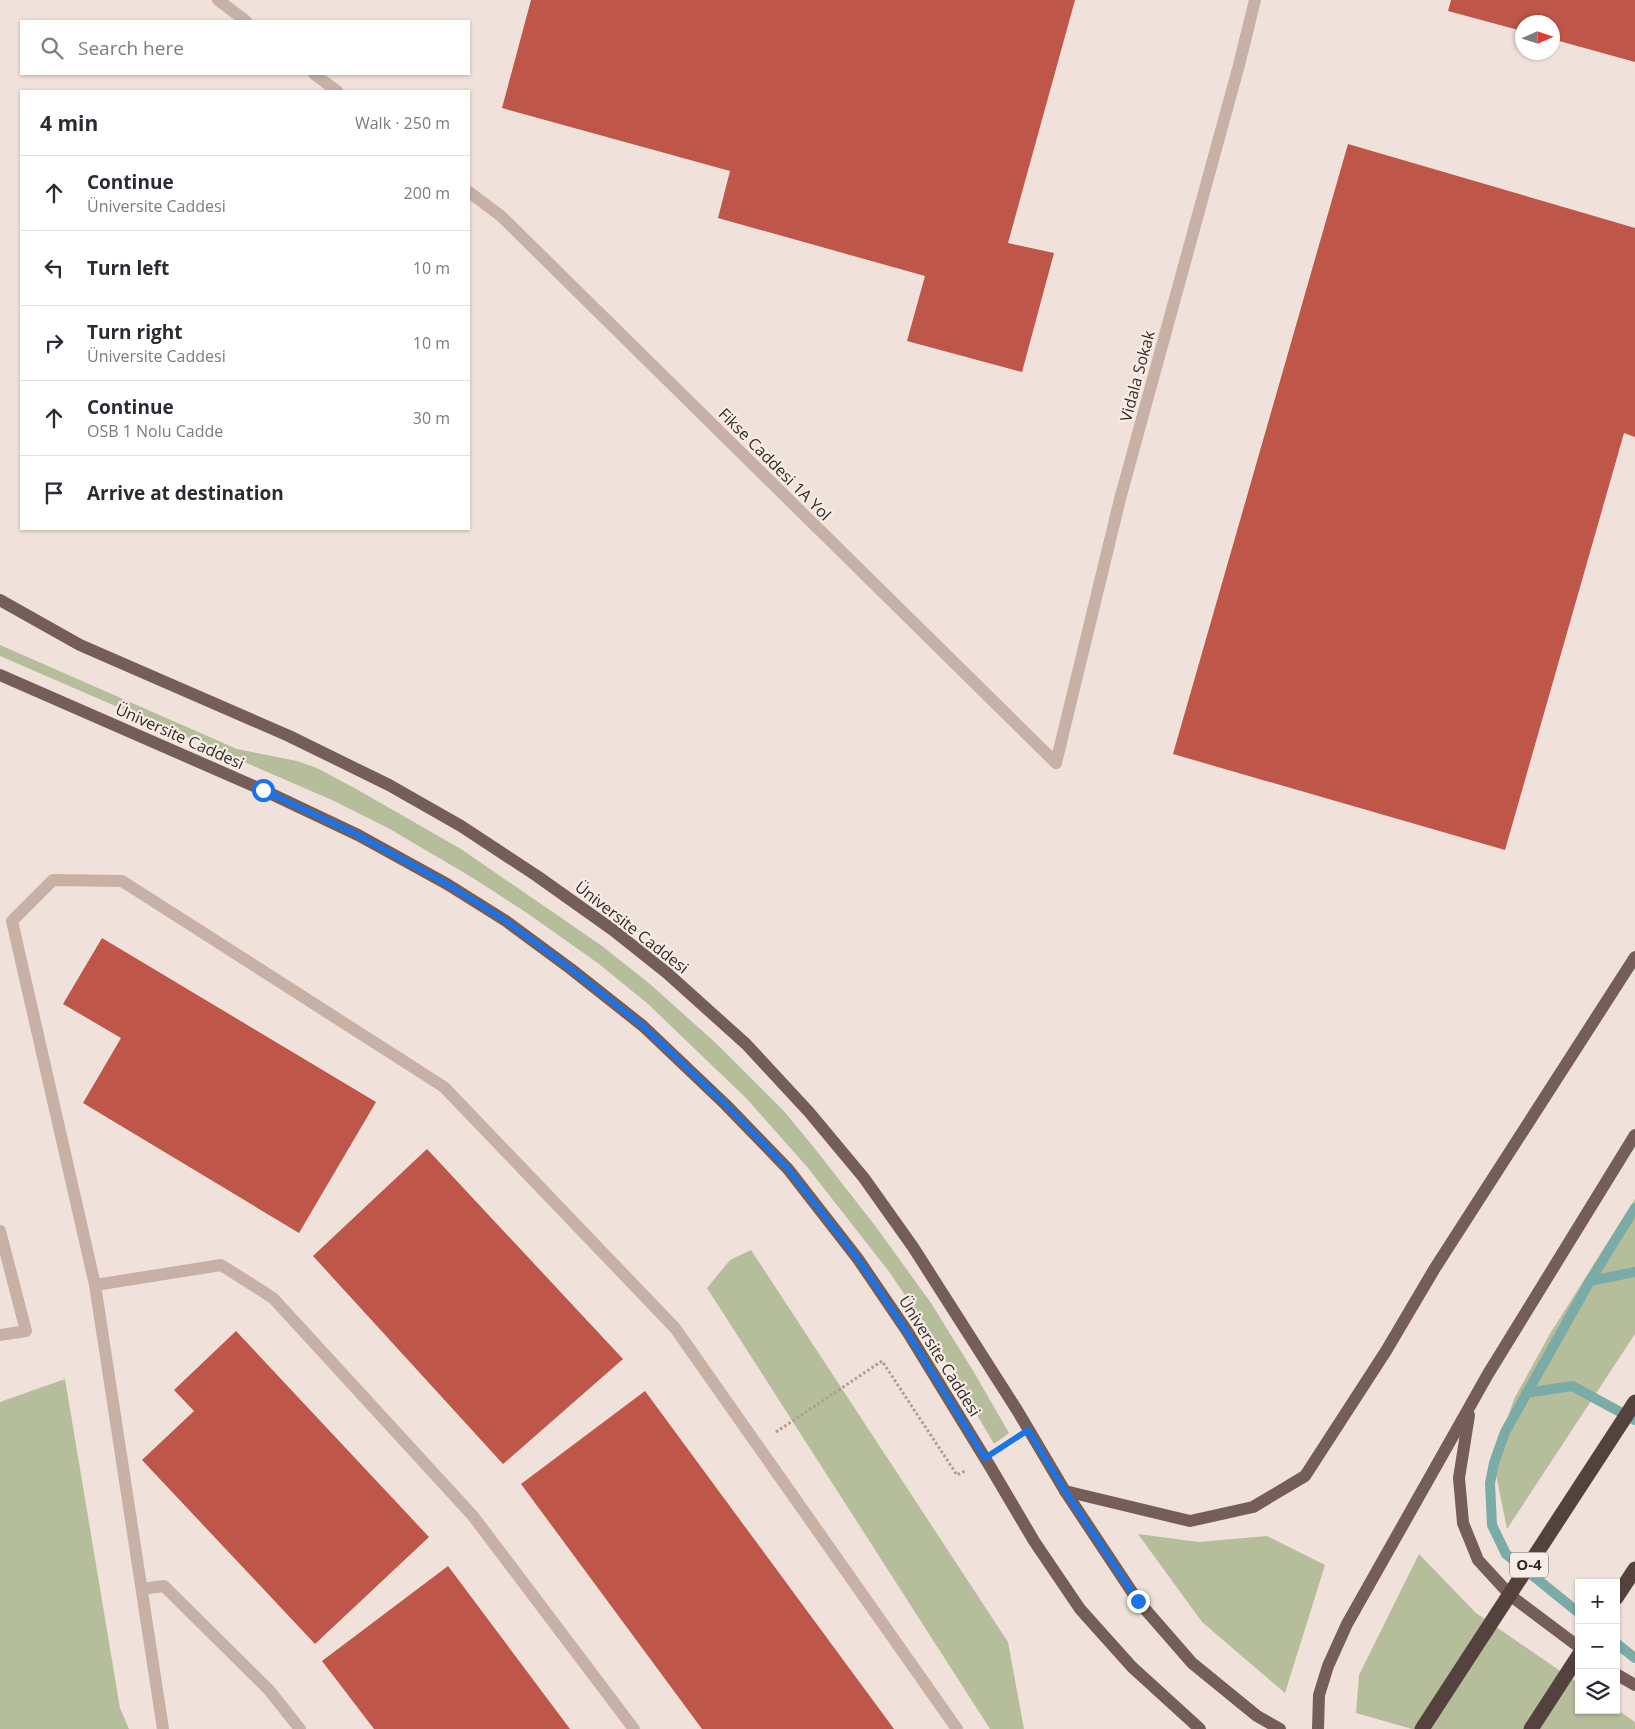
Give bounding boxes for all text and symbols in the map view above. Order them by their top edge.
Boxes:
north arrow [1515,15,1560,60]
search box [20,20,470,75]
icon: search [38,34,66,62]
text: Search here [78,35,184,61]
text: 4 min [40,109,98,137]
text: Walk · 250 m [355,112,450,134]
text: Continue [87,169,174,195]
icon: ahead [40,179,68,207]
text: 200 m [404,182,450,204]
text: Üniversite Caddesi [87,195,226,217]
icon: left [40,254,68,282]
text: Turn left [87,255,169,281]
text: 10 m [413,257,450,279]
text: Turn right [87,319,182,345]
street label: Vidala Sokak [1114,327,1160,424]
icon: right [40,329,68,357]
text: 10 m [413,332,450,354]
text: Üniversite Caddesi [87,345,226,367]
text: Continue [87,394,174,420]
street label: Fikse Caddesi 1A Yol [714,403,836,525]
icon: ahead [40,404,68,432]
text: 30 m [413,407,450,429]
text: OSB 1 Nolu Cadde [87,420,223,442]
icon: arrive [40,479,68,507]
text: Arrive at destination [87,480,284,506]
street label: Üniversite Caddesi [112,698,248,774]
route start [252,779,275,802]
street label: Üniversite Caddesi [571,876,693,978]
street label: Üniversite Caddesi [894,1291,986,1421]
road number: O-4 [1510,1552,1548,1578]
map controls [1575,1579,1620,1714]
button: + [1575,1579,1620,1624]
route end [1127,1590,1150,1613]
button: − [1575,1624,1620,1669]
button: layers [1575,1669,1620,1714]

